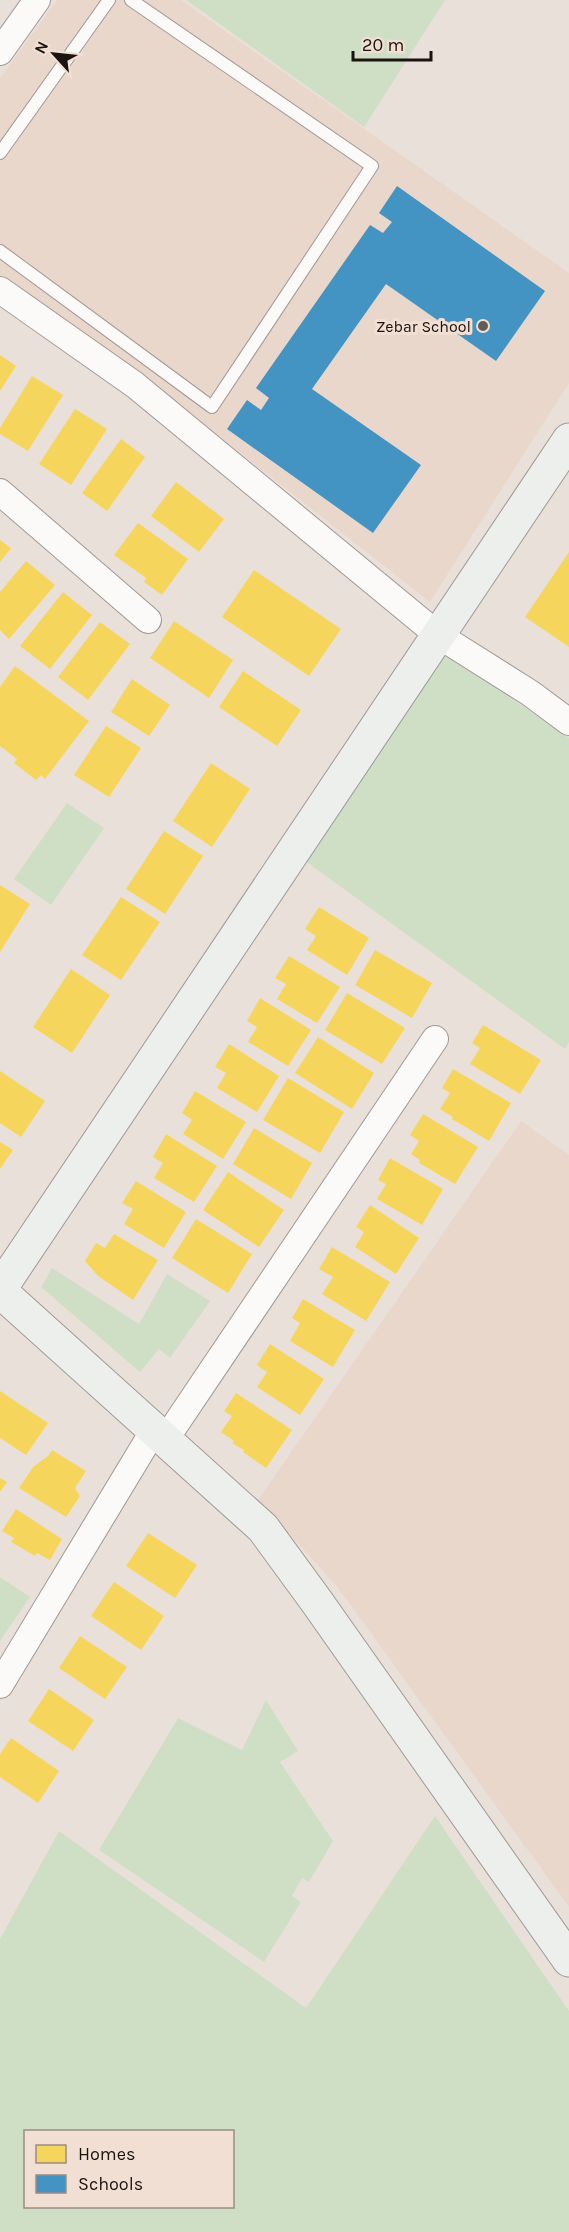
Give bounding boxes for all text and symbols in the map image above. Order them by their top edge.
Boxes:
north arrow [24,24,84,84]
scale bar [353,24,431,62]
text: 20 m [362,34,404,56]
text: N [30,38,52,57]
place label: Zebar School [376,317,471,336]
marker: Zebar School [476,319,490,333]
legend [24,2130,234,2208]
text: Homes [78,2143,135,2165]
text: Schools [78,2173,143,2195]

